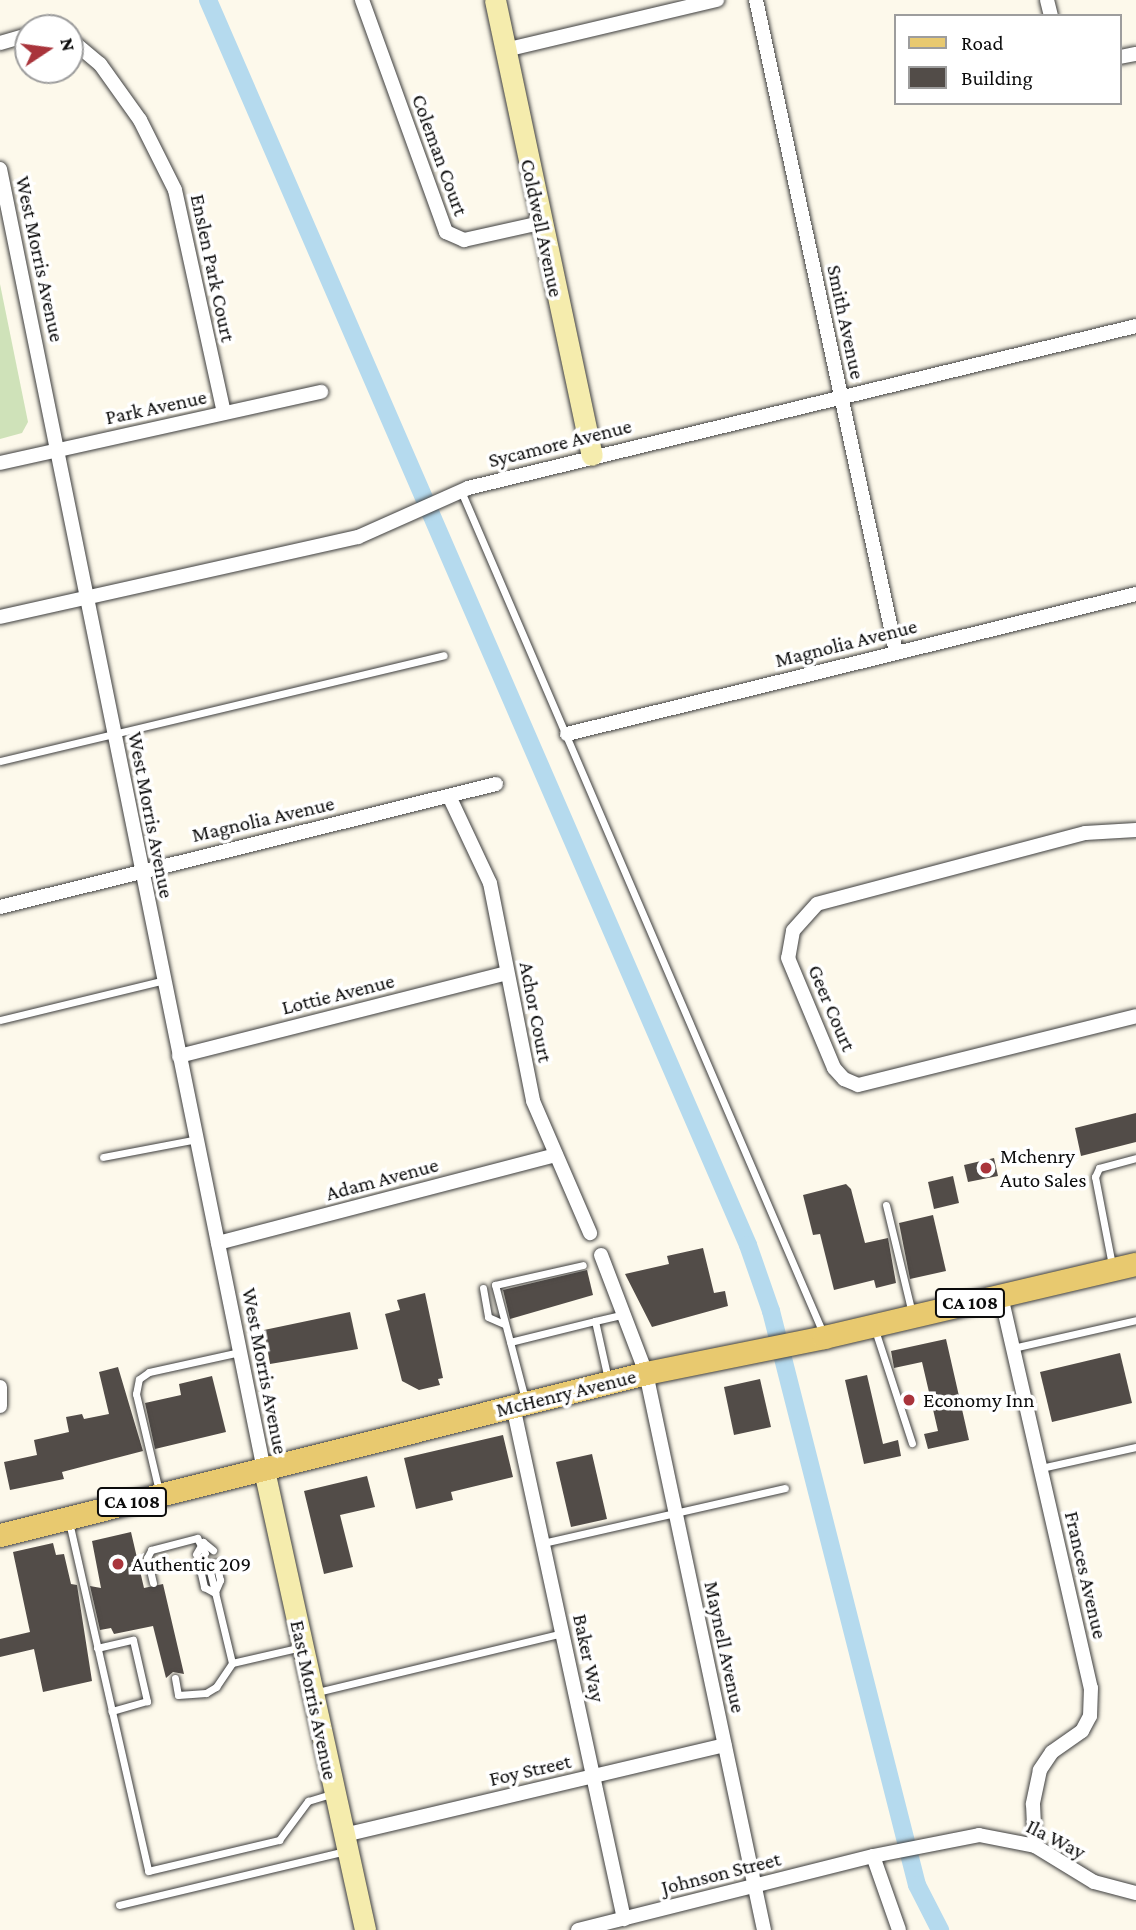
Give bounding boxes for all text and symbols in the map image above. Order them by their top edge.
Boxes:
north arrow [14,14,84,84]
legend [894,14,1122,105]
text: Road [961,31,1004,55]
text: N [56,36,80,53]
text: Building [961,66,1033,90]
street label: Coleman Court [406,91,474,219]
street label: Coldwell Avenue [515,157,569,299]
street label: West Morris Avenue [10,174,70,344]
street label: Enslen Park Court [185,192,241,344]
street label: Smith Avenue [822,263,870,381]
street label: Park Avenue [103,384,209,430]
street label: Sycamore Avenue [486,413,634,473]
street label: Magnolia Avenue [772,613,920,673]
street label: West Morris Avenue [123,730,179,900]
street label: Magnolia Avenue [189,790,337,848]
street label: Achor Court [514,960,558,1064]
street label: Geer Court [803,961,861,1055]
street label: Lottie Avenue [279,968,397,1020]
place label: Mchenry Auto Sales [1000,1143,1087,1193]
street label: Adam Avenue [323,1152,441,1206]
marker: Mchenry Auto Sales [978,1160,994,1176]
street label: West Morris Avenue [237,1286,293,1456]
road number: CA 108 [933,1288,1007,1318]
street label: McHenry Avenue [493,1363,639,1423]
place label: Economy Inn [923,1387,1035,1413]
marker: Economy Inn [901,1392,917,1408]
road number: CA 108 [95,1486,169,1518]
street label: Frances Avenue [1059,1509,1113,1641]
place label: Authentic 209 [132,1551,251,1577]
marker: Authentic 209 [110,1556,126,1572]
street label: Maynell Avenue [699,1579,751,1715]
street label: Baker Way [567,1612,611,1704]
street label: East Morris Avenue [285,1618,343,1782]
street label: Foy Street [487,1748,573,1792]
street label: Ila Way [1022,1813,1090,1865]
street label: Johnson Street [659,1846,783,1900]

